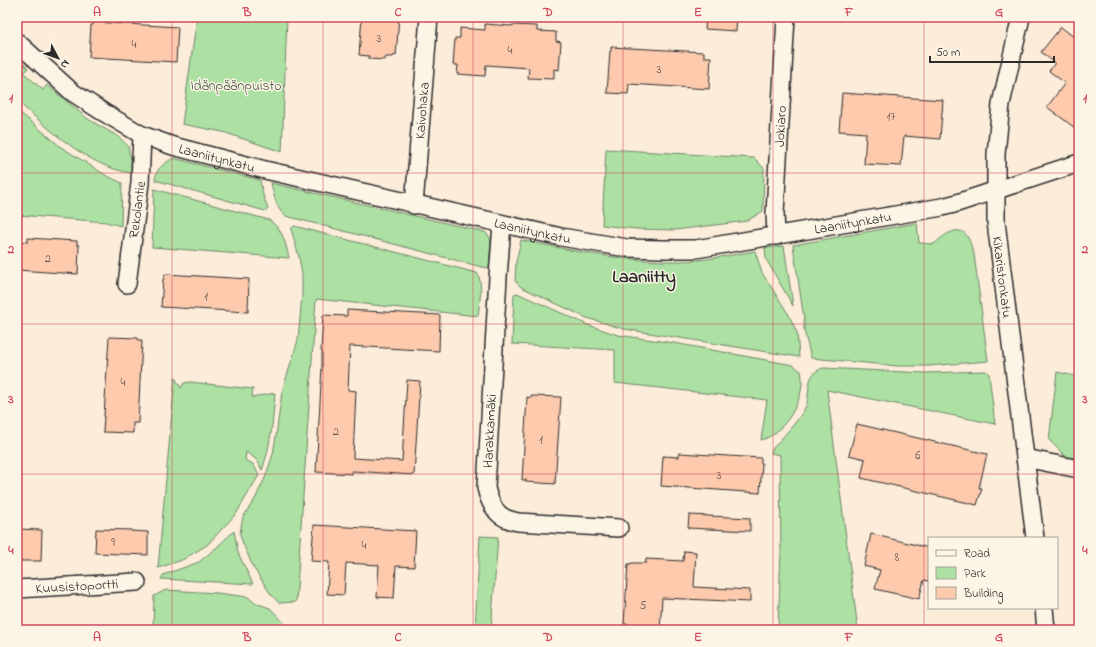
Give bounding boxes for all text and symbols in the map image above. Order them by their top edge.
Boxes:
text: A [93,3,101,22]
text: B [242,3,252,22]
text: C [394,3,402,22]
text: D [542,3,553,22]
text: E [694,3,702,22]
text: F [844,3,854,22]
text: G [995,3,1003,22]
house number: 3 [377,30,382,48]
house number: 4 [132,36,137,54]
north arrow [38,38,78,78]
scale bar [930,38,1054,64]
house number: 4 [508,42,513,60]
text: 50 m [936,44,960,62]
text: N [56,56,73,72]
house number: 3 [657,61,662,79]
park label: Idänpäänpuisto [190,76,282,97]
street label: Kaivohaka [410,81,436,140]
text: 1 [9,89,14,108]
text: 1 [1083,89,1088,108]
street label: Jokiaro [770,105,793,148]
house number: 17 [887,108,895,126]
street label: Laaniitynkatu [176,139,257,179]
street label: Rekolantie [124,179,152,240]
street label: Laaniitynkatu [813,207,893,241]
street label: Laaniitynkatu [492,213,572,251]
street label: Kikaristonkatu [986,235,1017,319]
text: 2 [7,240,15,259]
text: 2 [1081,240,1089,259]
house number: 2 [45,250,51,268]
district label: Laaniitty [612,265,676,292]
house number: 1 [204,288,208,306]
house number: 4 [121,374,126,392]
text: 3 [7,390,14,409]
text: 3 [1081,390,1088,409]
street label: Harakkamäki [478,394,503,469]
house number: 2 [333,423,339,441]
house number: 1 [539,431,543,449]
house number: 6 [915,447,921,465]
house number: 3 [717,467,722,485]
house number: 9 [111,534,115,552]
house number: 4 [362,537,367,555]
legend [928,537,1058,609]
text: 4 [7,541,14,560]
text: 4 [1081,541,1088,560]
text: Road [964,545,990,563]
house number: 8 [895,549,900,567]
text: Park [964,565,986,583]
street label: Kuusistoportti [35,574,119,600]
text: Building [963,585,1003,604]
house number: 5 [640,597,647,615]
text: A [93,628,101,647]
text: B [242,628,252,647]
text: C [394,628,402,647]
text: D [542,628,553,647]
text: E [694,628,702,647]
text: F [844,628,854,647]
text: G [995,628,1003,647]

